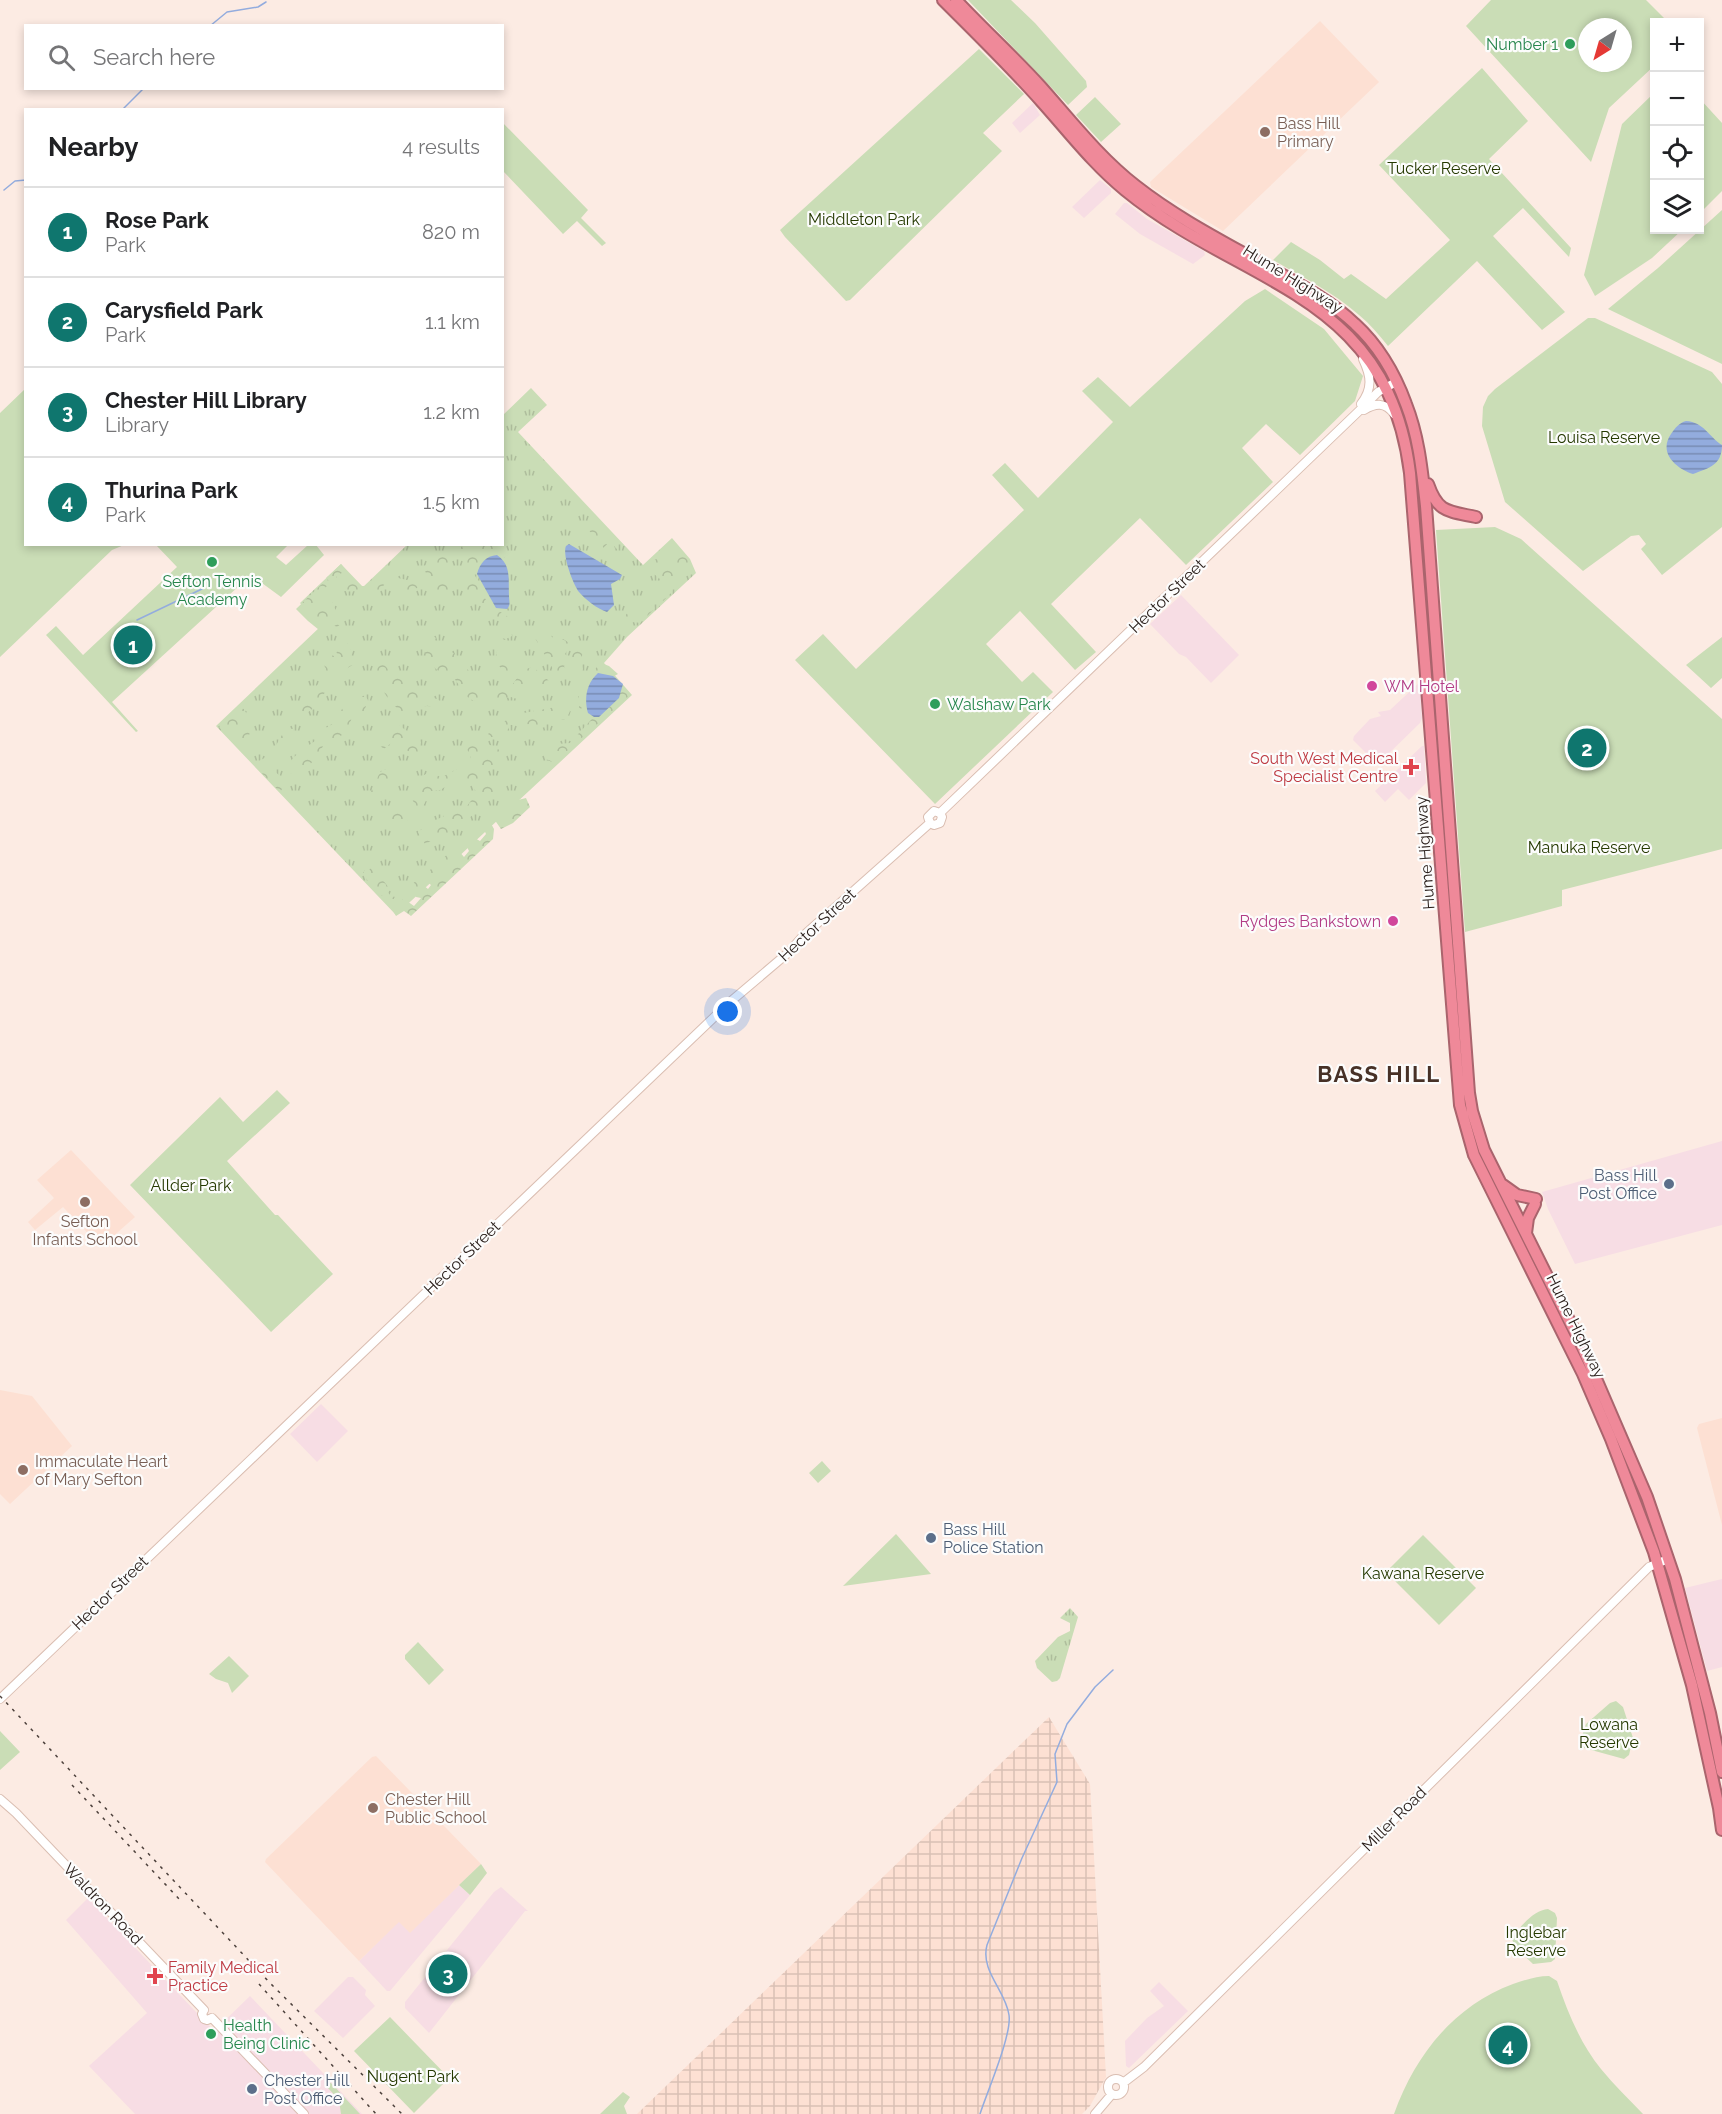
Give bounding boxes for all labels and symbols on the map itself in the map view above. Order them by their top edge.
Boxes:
north arrow [1578,18,1632,72]
place label: Number 1 [1486,35,1558,54]
marker: Number 1 [1563,37,1577,51]
place label: Bass Hill Primary [1277,114,1341,151]
marker: Bass Hill Primary [1258,125,1272,139]
park label: Tucker Reserve [1387,159,1501,178]
park label: Middleton Park [808,210,920,229]
street label: Hume Highway [1240,241,1347,317]
park label: Louisa Reserve [1548,428,1660,447]
marker: Sefton Tennis Academy [205,555,219,569]
street label: Hector Street [1125,555,1209,637]
place label: Sefton Tennis Academy [162,572,262,609]
pin: 1 [114,622,152,668]
place label: WM Hotel [1384,677,1460,696]
marker: WM Hotel [1365,679,1379,693]
place label: Walshaw Park [947,695,1051,714]
marker: Walshaw Park [928,697,942,711]
pin: 2 [1568,726,1606,771]
place label: South West Medical Specialist Centre [1250,749,1399,786]
marker: South West Medical Specialist Centre [1402,758,1420,776]
street label: Hume Highway [1412,795,1438,910]
park label: Manuka Reserve [1528,838,1650,857]
street label: Hector Street [775,884,860,965]
place label: Rydges Bankstown [1239,912,1381,931]
marker: Rydges Bankstown [1386,914,1400,928]
your location [713,997,742,1026]
district label: BASS HILL [1317,1061,1441,1087]
place label: Bass Hill Post Office [1579,1166,1658,1203]
park label: Allder Park [151,1176,232,1195]
marker: Bass Hill Post Office [1662,1177,1676,1191]
marker: Sefton Infants School [78,1195,92,1209]
place label: Sefton Infants School [33,1212,138,1249]
street label: Hector Street [420,1217,504,1299]
street label: Hume Highway [1543,1271,1610,1382]
place label: Immaculate Heart of Mary Sefton [35,1452,168,1489]
marker: Immaculate Heart of Mary Sefton [16,1463,30,1477]
place label: Bass Hill Police Station [943,1520,1044,1557]
marker: Bass Hill Police Station [924,1531,938,1545]
street label: Hector Street [68,1552,152,1634]
park label: Kawana Reserve [1362,1564,1484,1583]
park label: Lowana Reserve [1579,1715,1639,1752]
street label: Miller Road [1358,1783,1430,1855]
place label: Chester Hill Public School [385,1790,487,1827]
marker: Chester Hill Public School [366,1801,380,1815]
street label: Waldron Road [59,1859,147,1949]
park label: Inglebar Reserve [1505,1923,1567,1960]
pin: 3 [428,1952,468,1996]
place label: Family Medical Practice [168,1958,279,1995]
marker: Family Medical Practice [146,1967,164,1985]
place label: Health Being Clinic [223,2016,310,2053]
pin: 4 [1488,2022,1528,2068]
marker: Health Being Clinic [204,2027,218,2041]
park label: Nugent Park [367,2067,460,2086]
place label: Chester Hill Post Office [264,2071,350,2108]
marker: Chester Hill Post Office [245,2082,259,2096]

